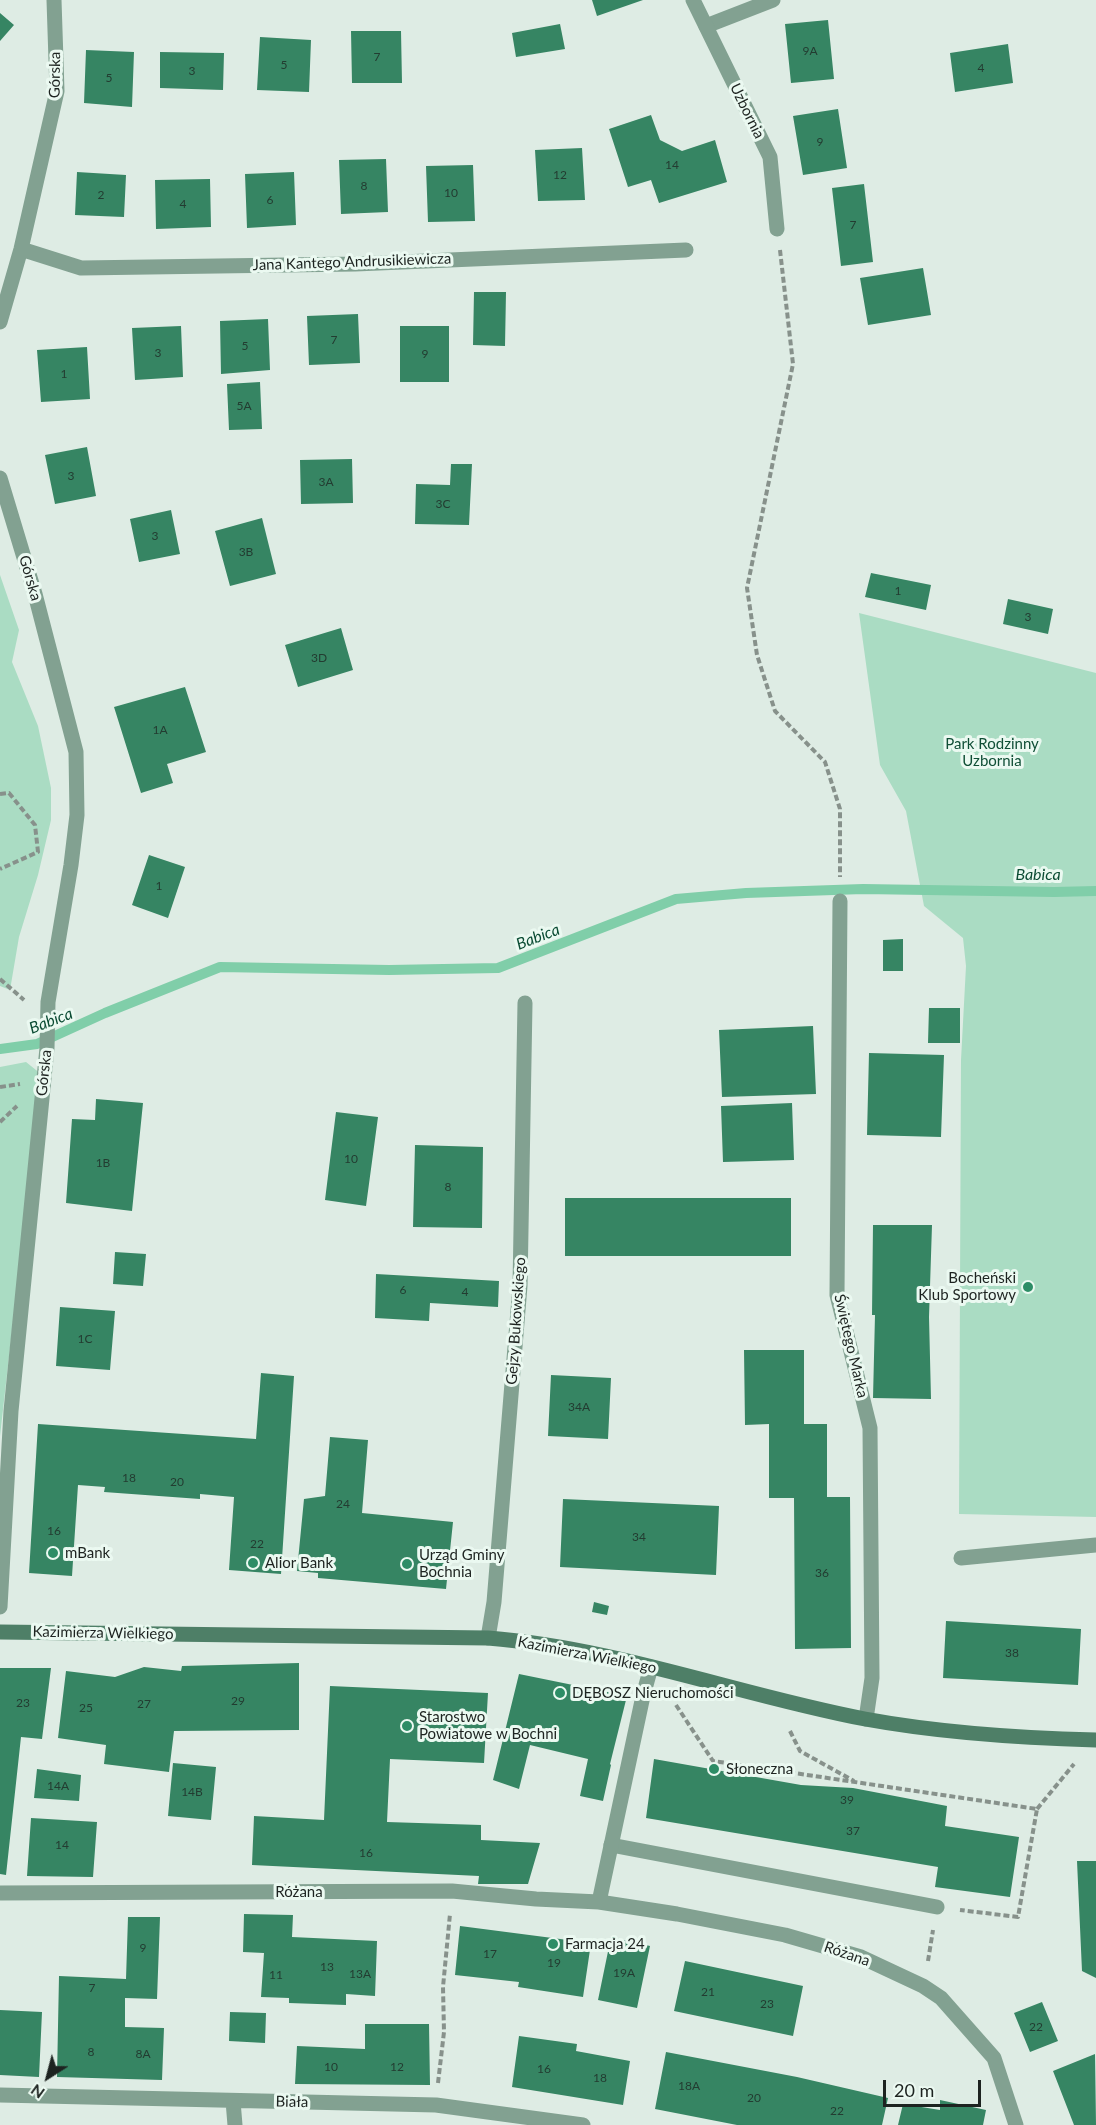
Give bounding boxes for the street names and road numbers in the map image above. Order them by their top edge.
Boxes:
street label: Górska [46,52,64,98]
street label: Uzbornia [726,80,768,142]
street label: Jana Kantego Andrusikiewicza [252,250,452,274]
street label: Górska [15,553,45,603]
street label: Górska [33,1049,55,1097]
street label: Gejzy Bukowskiego [503,1257,529,1385]
street label: Świętego Marka [830,1292,872,1400]
street label: Kazimierza Wielkiego [32,1623,174,1643]
street label: Kazimierza Wielkiego [516,1633,658,1677]
street label: Różana [275,1883,323,1901]
street label: Różana [822,1938,872,1970]
street label: Biała [276,2093,308,2111]

